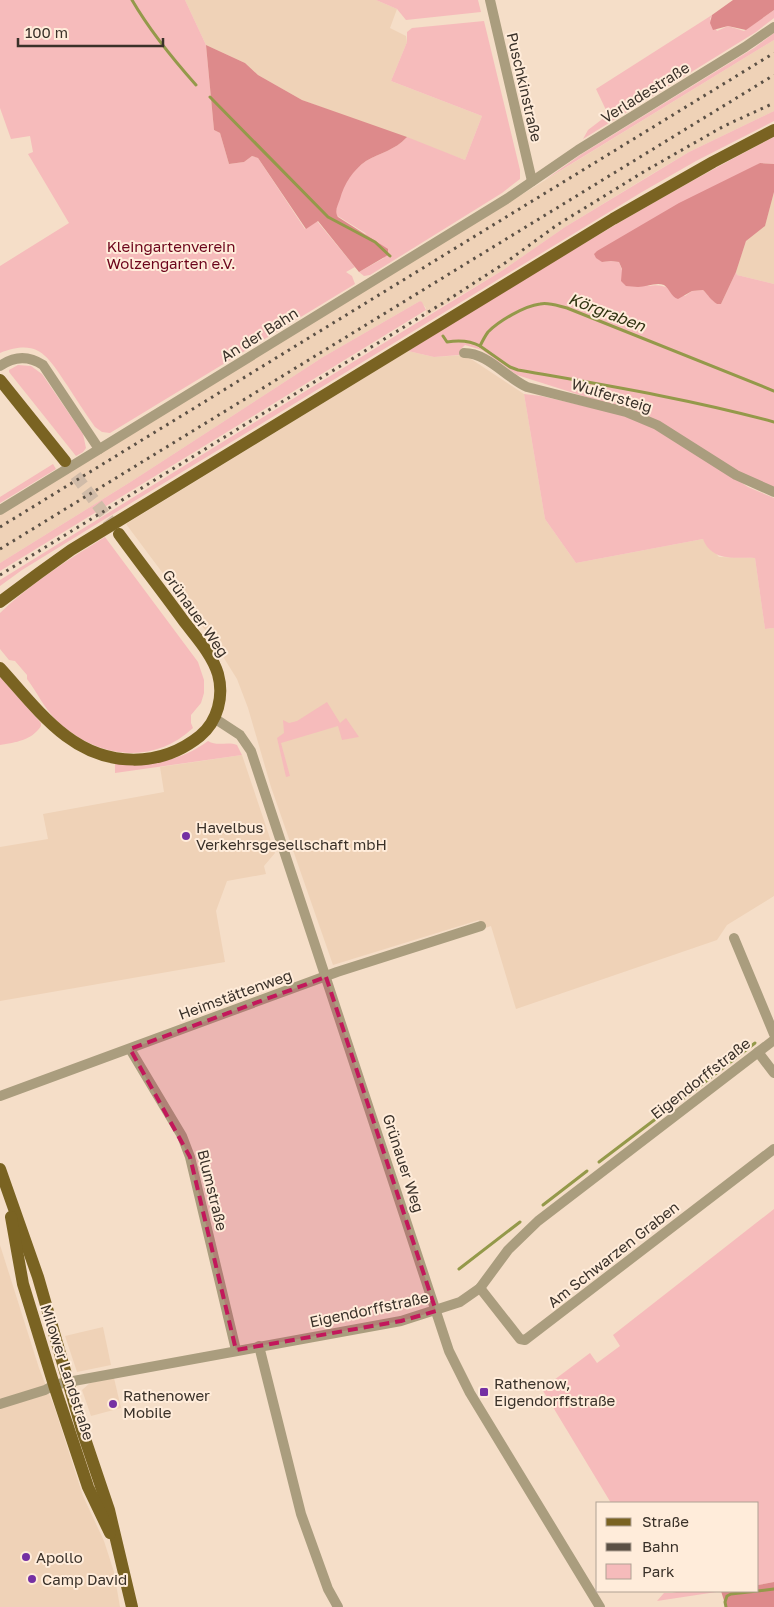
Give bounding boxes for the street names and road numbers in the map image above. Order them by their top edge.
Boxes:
street label: Puschkinstraße [504,31,546,144]
street label: Verladestraße [598,58,693,126]
street label: An der Bahn [217,303,301,365]
street label: Wulfersteig [569,374,655,416]
street label: Grünauer Weg [159,566,233,660]
street label: Heimstättenweg [176,965,294,1023]
street label: Eigendorffstraße [647,1033,754,1122]
street label: Grünauer Weg [380,1112,428,1214]
street label: Blumstraße [194,1148,232,1233]
street label: Am Schwarzen Graben [544,1197,682,1311]
street label: Eigendorffstraße [308,1288,430,1330]
street label: Milower Landstraße [38,1302,99,1443]

